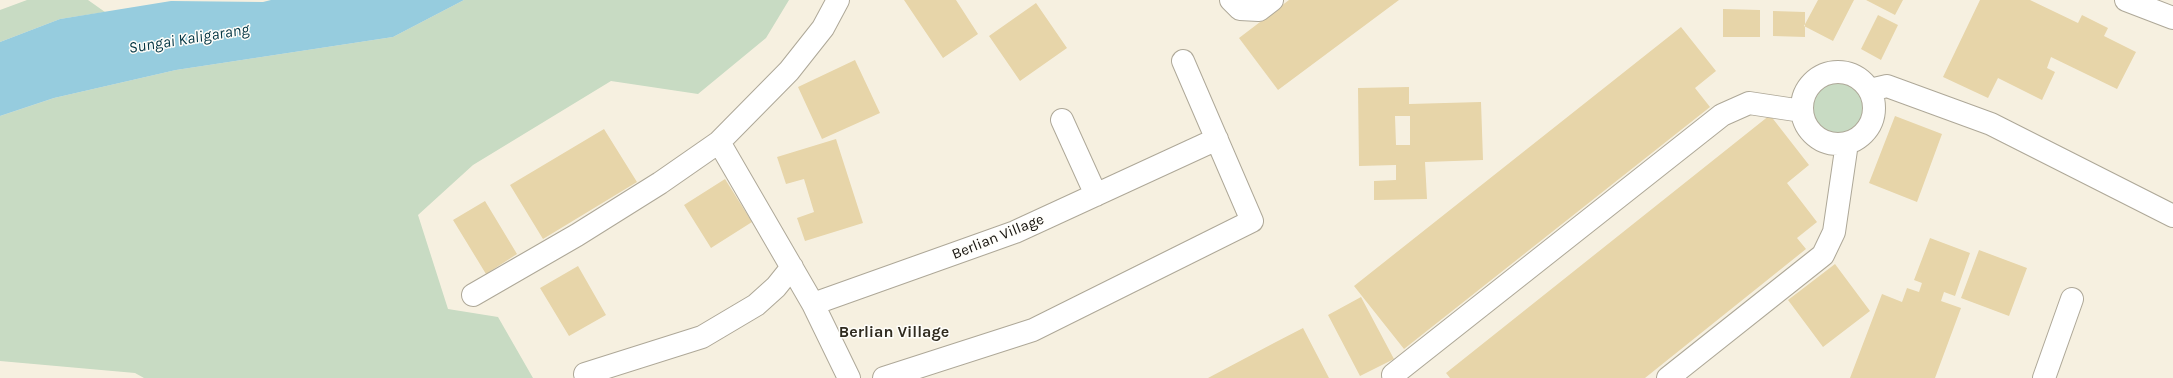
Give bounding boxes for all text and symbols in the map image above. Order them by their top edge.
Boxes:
water label: Sungai Kaligarang [127,20,251,58]
street label: Berlian Village [949,210,1047,264]
district label: Berlian Village [839,322,949,342]

